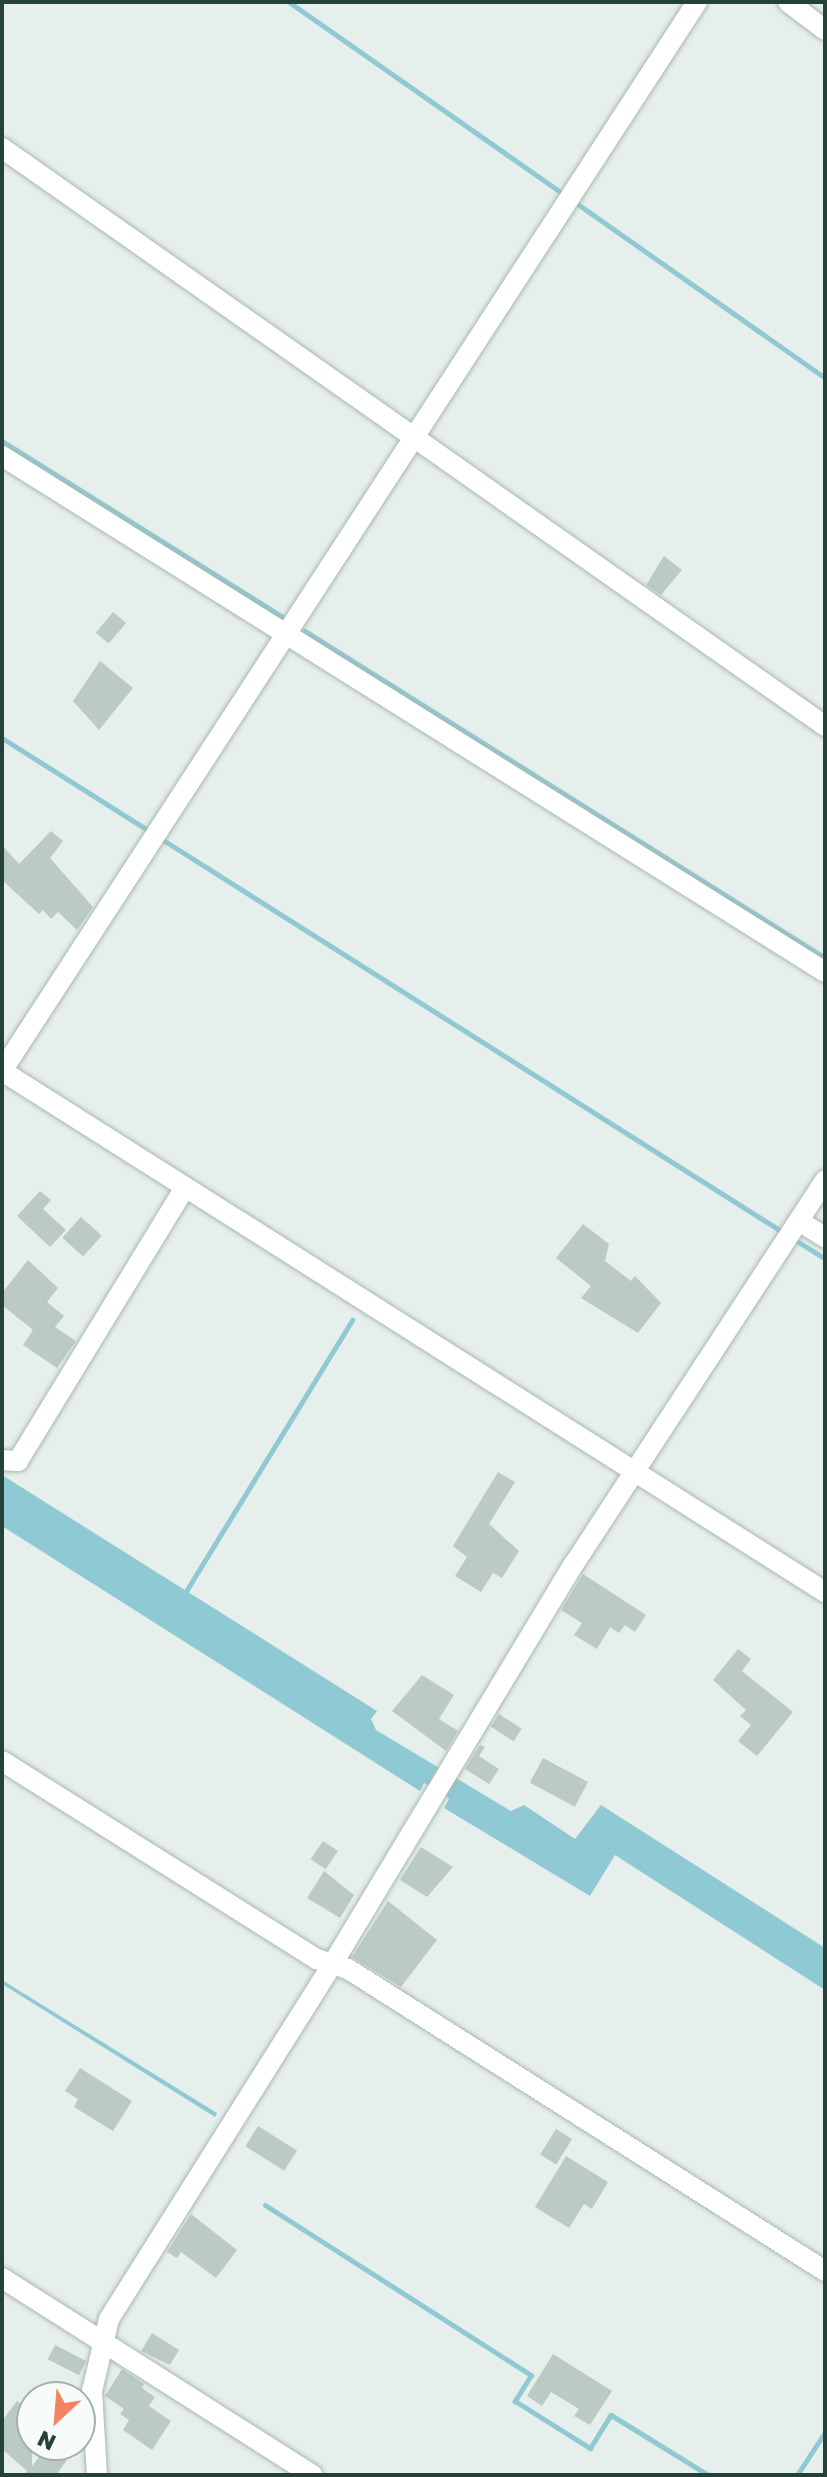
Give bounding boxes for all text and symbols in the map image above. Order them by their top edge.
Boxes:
north arrow [16,2381,96,2461]
text: N [33,2425,60,2457]

